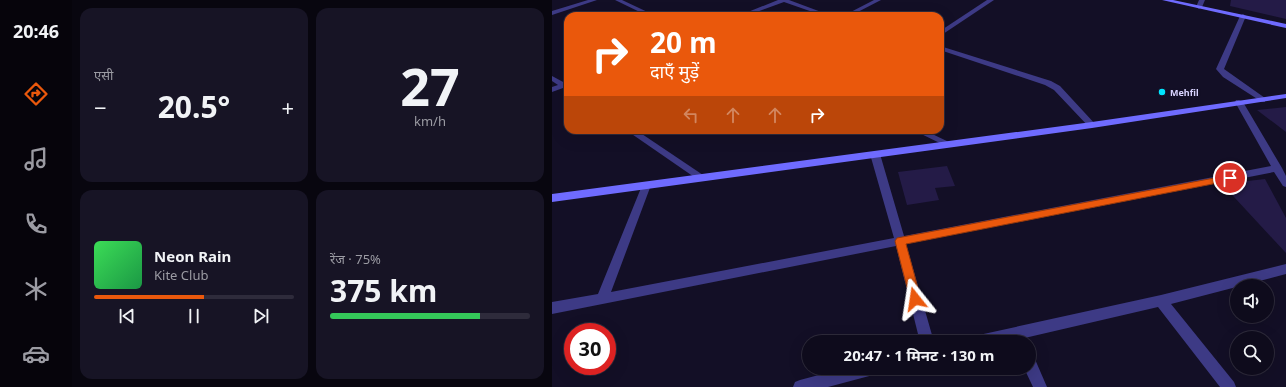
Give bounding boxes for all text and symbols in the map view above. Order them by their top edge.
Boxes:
text: 20:46 [13,19,59,43]
text: 20 m [650,23,717,61]
icon: right [584,28,636,80]
text: 27 [400,50,460,121]
text: दाएँ मुड़ें [650,59,699,83]
text: एसी [94,66,113,84]
icon: directions [22,80,50,108]
text: 20.5° [158,86,230,127]
place label: Mehfil [1170,86,1199,99]
marker: Mehfil [1157,87,1167,97]
text: − [94,92,107,122]
text: + [281,92,294,122]
icon: left [680,104,702,126]
icon: ahead [722,104,744,126]
icon: ahead [764,104,786,126]
icon: right [806,104,828,126]
text: km/h [414,112,446,130]
icon: music [22,145,50,173]
pin [1213,161,1247,195]
icon: arrive [1219,167,1241,189]
icon: phone [22,210,50,238]
text: Neon Rain [154,246,231,266]
text: रेंज · 75% [330,250,381,268]
text: Kite Club [154,266,208,284]
text: 375 km [330,270,437,311]
icon: climate [22,275,50,303]
position arrow [894,278,936,320]
map controls [1230,279,1274,375]
button: sound [1230,279,1274,323]
icon: previous [116,305,138,327]
icon: pause [183,305,205,327]
icon: next [250,305,272,327]
speed limit sign: 30 [564,323,616,375]
button: search [1230,331,1274,375]
icon: car [22,340,50,368]
text: 20:47 · 1 मिनट · 130 m [844,345,994,365]

